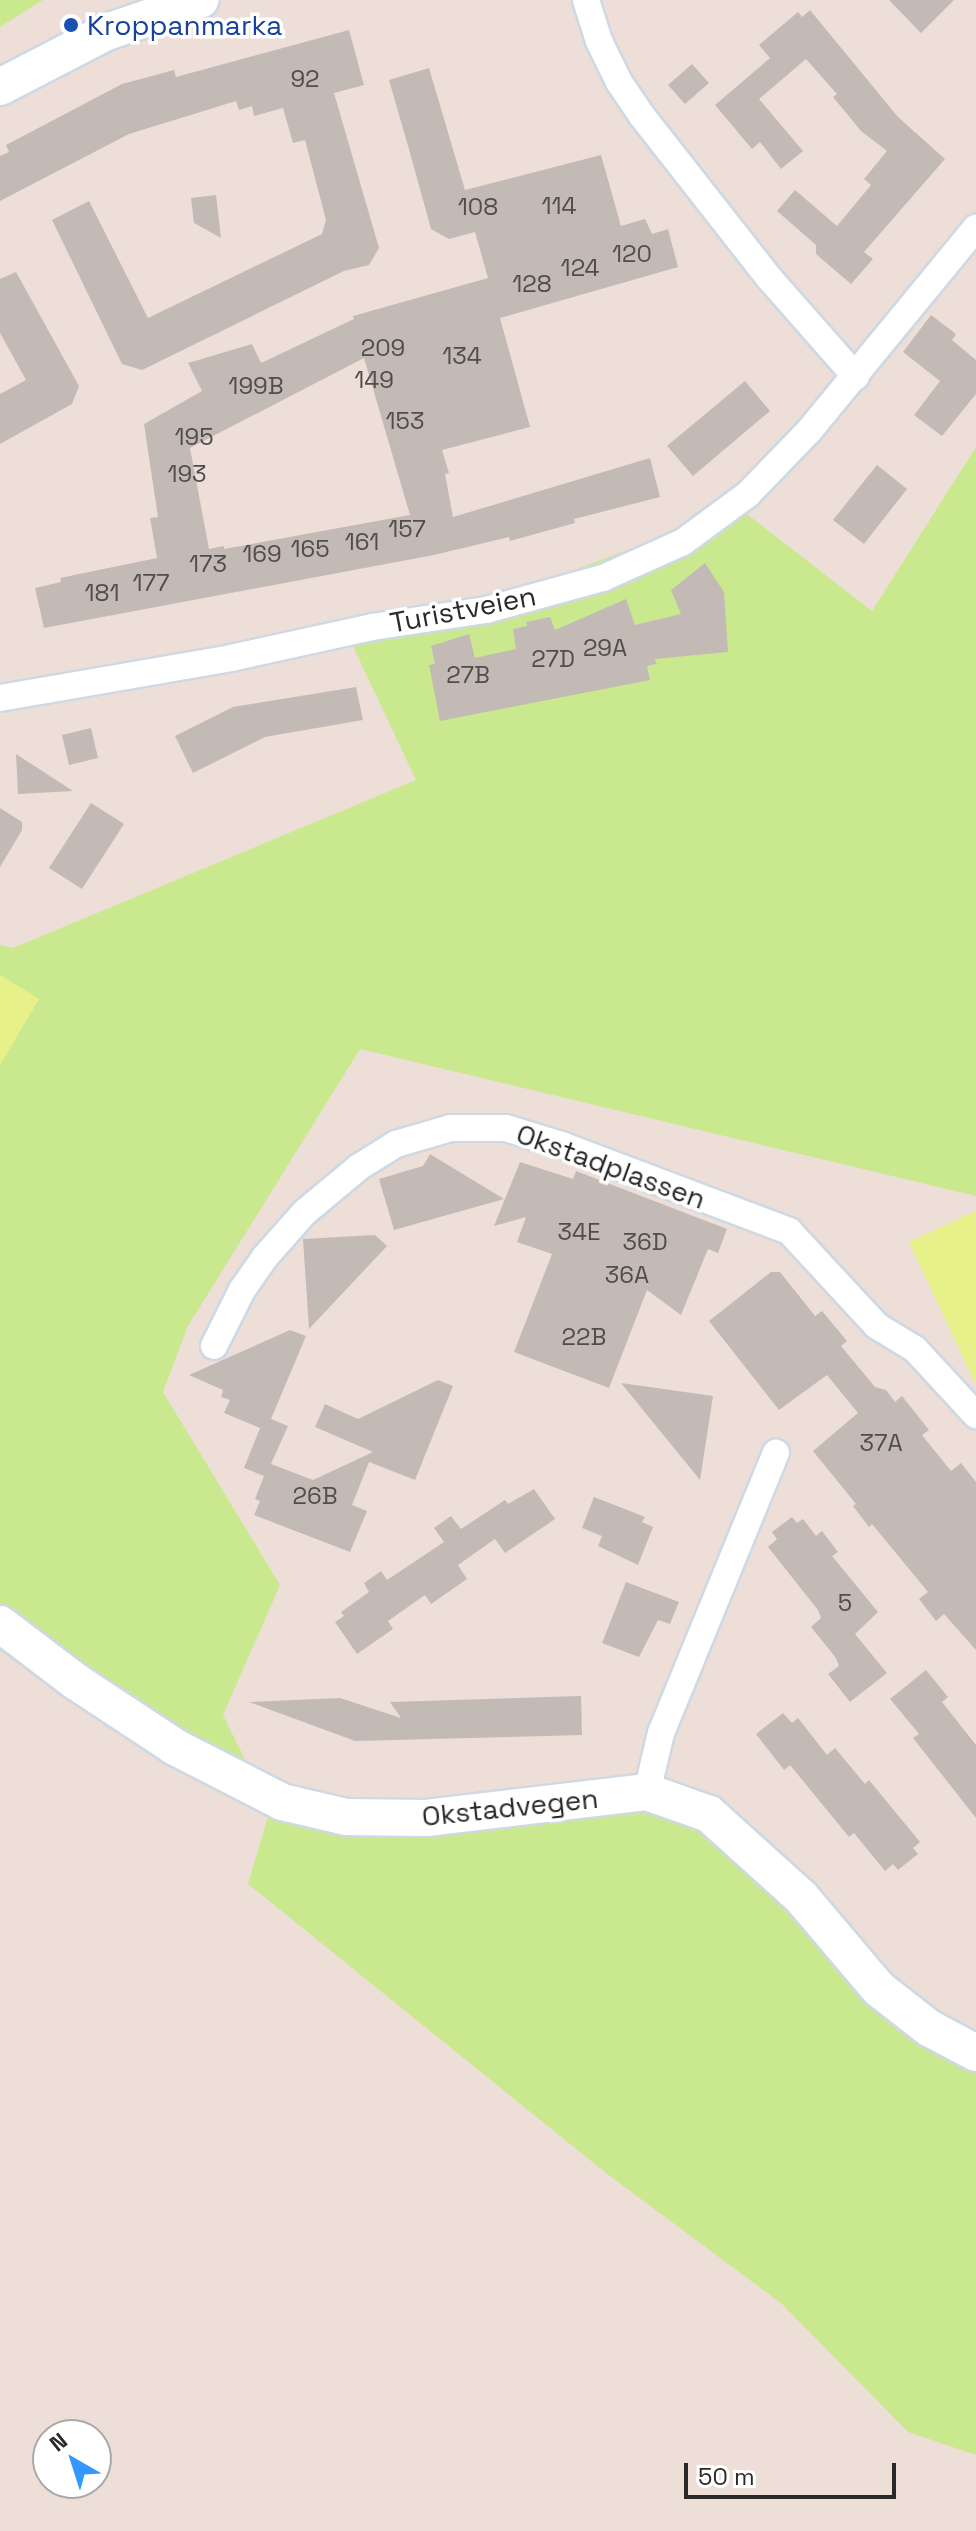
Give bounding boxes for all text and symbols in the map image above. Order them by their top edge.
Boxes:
place label: Kroppanmarka [87,8,282,42]
marker: Kroppanmarka [62,16,80,34]
house number: 92 [290,65,320,93]
house number: 114 [541,192,577,220]
house number: 108 [458,193,498,221]
house number: 120 [612,240,652,268]
house number: 124 [561,254,599,282]
house number: 128 [512,270,552,298]
house number: 209 [361,334,405,362]
house number: 134 [442,342,482,370]
house number: 149 [354,366,394,394]
house number: 199B [228,372,284,400]
house number: 153 [386,407,424,435]
house number: 195 [174,423,214,451]
house number: 193 [167,460,207,488]
house number: 157 [388,515,426,543]
house number: 161 [345,528,379,556]
house number: 165 [290,535,330,563]
house number: 169 [242,540,282,568]
house number: 173 [189,550,227,578]
house number: 177 [132,569,170,597]
street label: Turistveien [387,578,539,640]
house number: 181 [84,579,120,607]
house number: 29A [583,634,627,662]
house number: 27D [531,645,575,673]
house number: 27B [446,661,490,689]
street label: Okstadplassen [512,1116,710,1216]
house number: 34E [557,1218,601,1246]
house number: 36D [622,1228,668,1256]
house number: 36A [605,1261,649,1289]
house number: 22B [562,1323,606,1351]
house number: 37A [859,1429,903,1457]
house number: 26B [292,1482,338,1510]
house number: 5 [838,1589,852,1617]
street label: Okstadvegen [420,1781,600,1833]
north arrow [32,2419,112,2499]
text: N [44,2426,73,2457]
scale bar [688,2447,900,2497]
text: 50 m [698,2461,755,2492]

